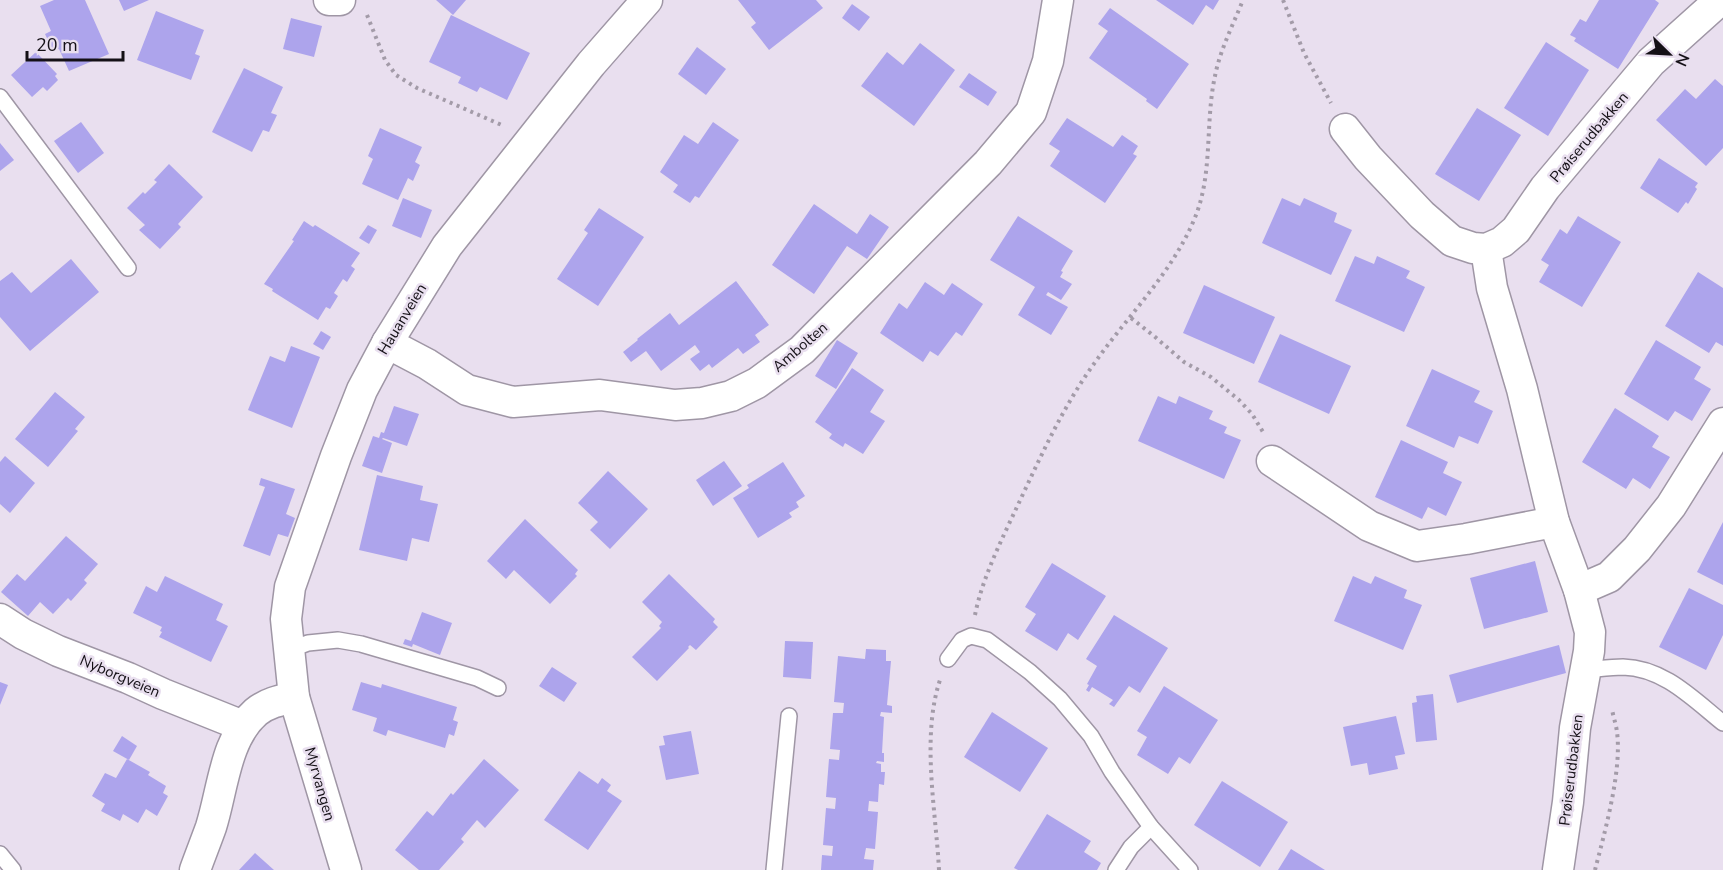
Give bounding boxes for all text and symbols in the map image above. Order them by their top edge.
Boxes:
scale bar [27,24,123,62]
north arrow [1639,24,1699,84]
text: 20 m [36,33,78,57]
text: N [1669,50,1694,70]
street label: Prøiserudbakken [1545,88,1633,186]
street label: Hauanveien [373,280,431,358]
street label: Ambolten [768,318,832,376]
street label: Nyborgveien [77,650,163,702]
street label: Prøiserudbakken [1554,713,1588,827]
street label: Myrvangen [300,745,340,823]

